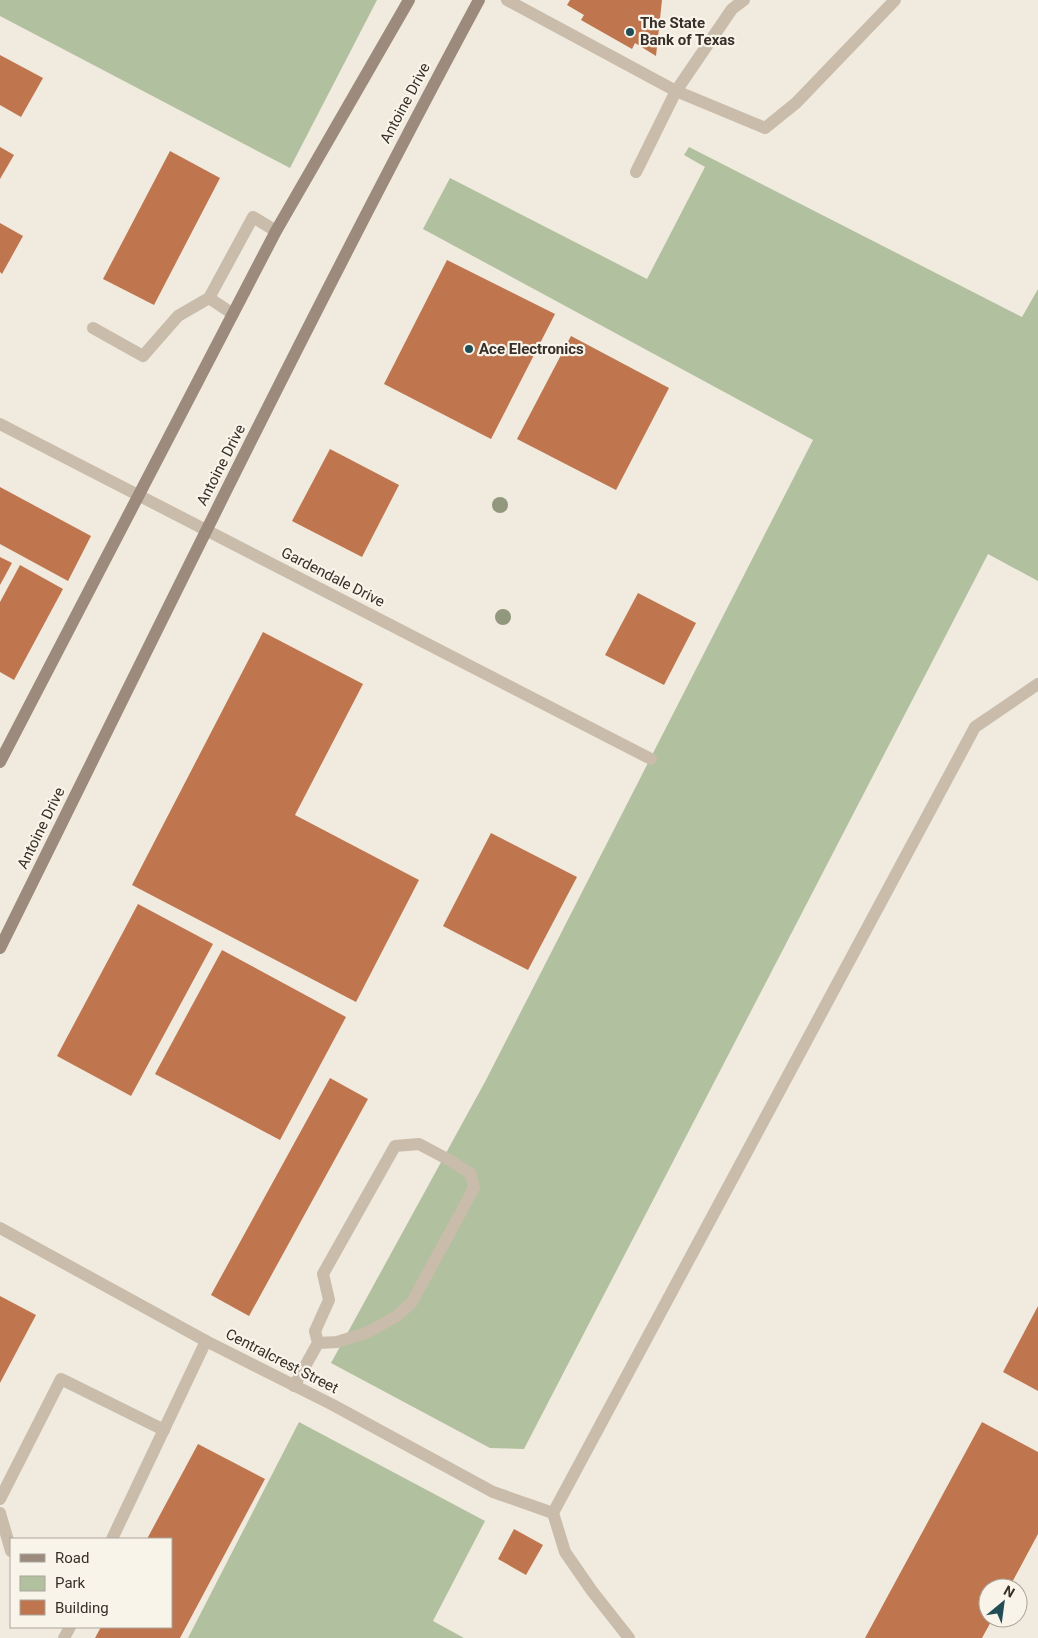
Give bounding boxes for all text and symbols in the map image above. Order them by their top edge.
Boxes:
place label: The State Bank of Texas [640,14,735,49]
marker: The State Bank of Texas [624,26,636,38]
street label: Antoine Drive [376,60,434,146]
place label: Ace Electronics [479,340,584,358]
marker: Ace Electronics [463,343,475,355]
street label: Antoine Drive [193,421,249,509]
street label: Gardendale Drive [278,543,388,611]
street label: Antoine Drive [13,784,69,872]
street label: Centralcrest Street [223,1325,341,1397]
legend [10,1538,172,1628]
text: Road [55,1549,89,1567]
text: Park [55,1574,86,1592]
north arrow [978,1578,1028,1628]
text: N [1001,1582,1018,1601]
text: Building [55,1599,109,1617]

